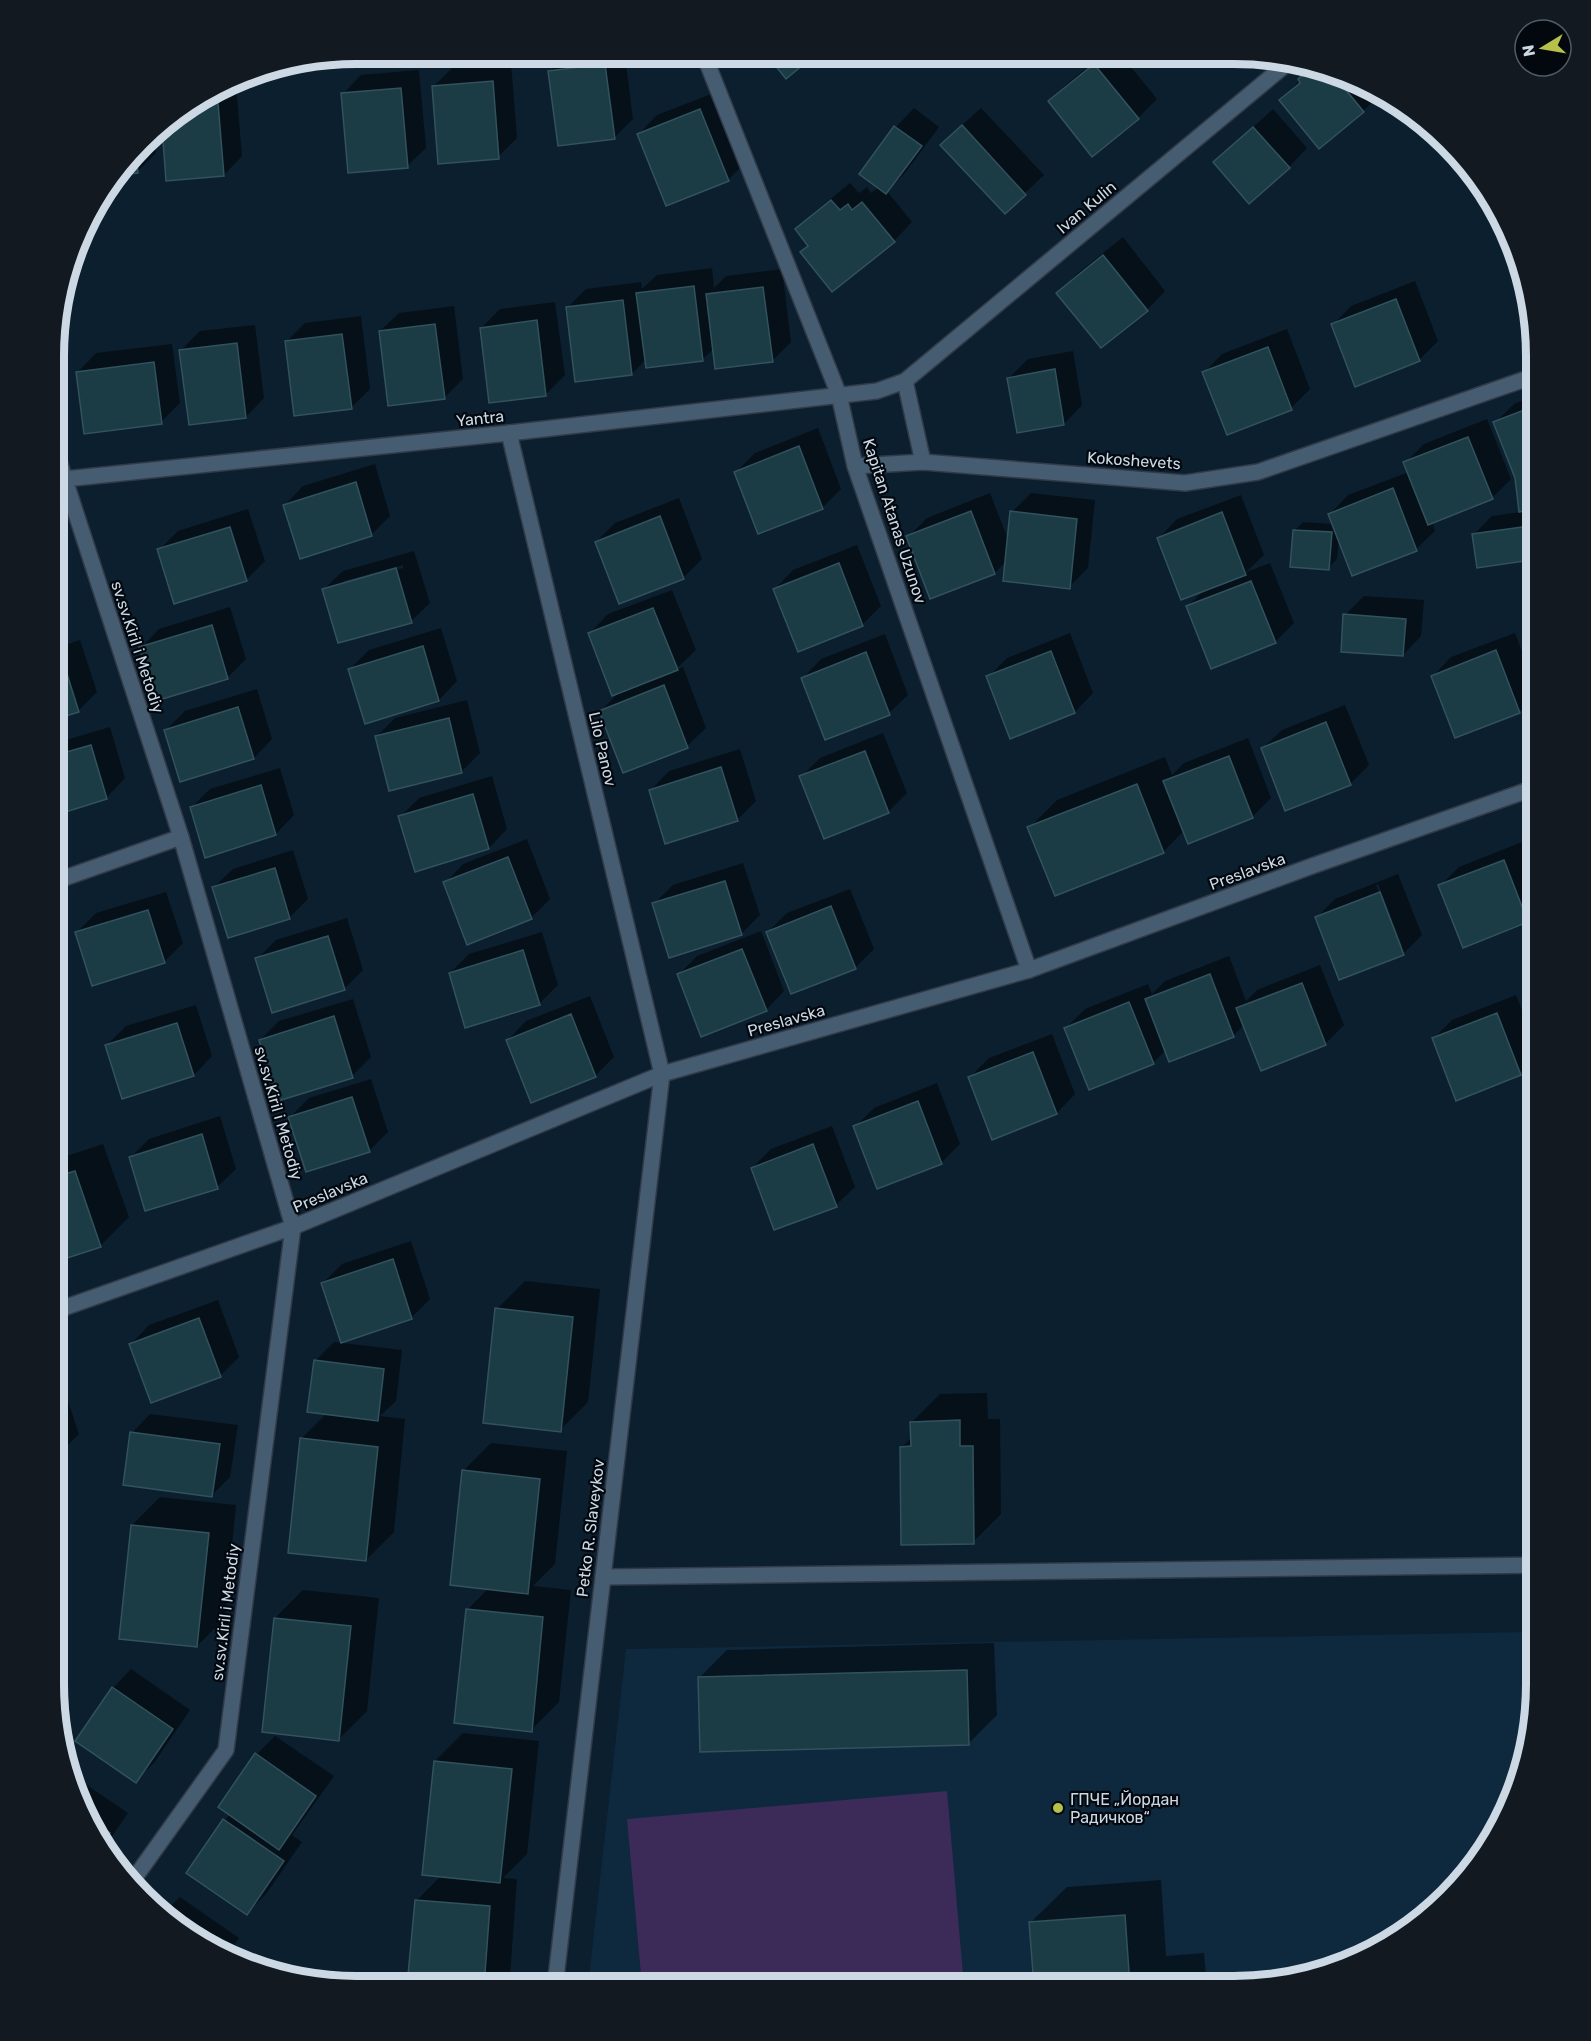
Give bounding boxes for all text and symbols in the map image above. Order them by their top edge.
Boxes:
north arrow [1513,18,1573,78]
text: N [1518,43,1539,58]
street label: Ivan Kulin [1053,177,1120,238]
street label: Yantra [455,407,505,430]
street label: Kapitan Atanas Uzunov [859,436,930,606]
street label: Kokoshevets [1086,448,1181,473]
street label: sv.sv.Kiril i Metodiy [107,579,168,716]
street label: Lilo Panov [585,710,620,789]
street label: Preslavska [1207,849,1288,894]
street label: Preslavska [745,1000,827,1041]
street label: sv.sv.Kiril i Metodiy [250,1044,307,1182]
street label: Preslavska [290,1168,371,1217]
street label: Petko R. Slaveykov [573,1458,608,1598]
street label: sv.sv.Kiril i Metodiy [208,1542,243,1682]
place label: ГПЧЕ „Йордан Радичков“ [1070,1790,1179,1827]
marker: ГПЧЕ „Йордан Радичков“ [1051,1801,1065,1815]

